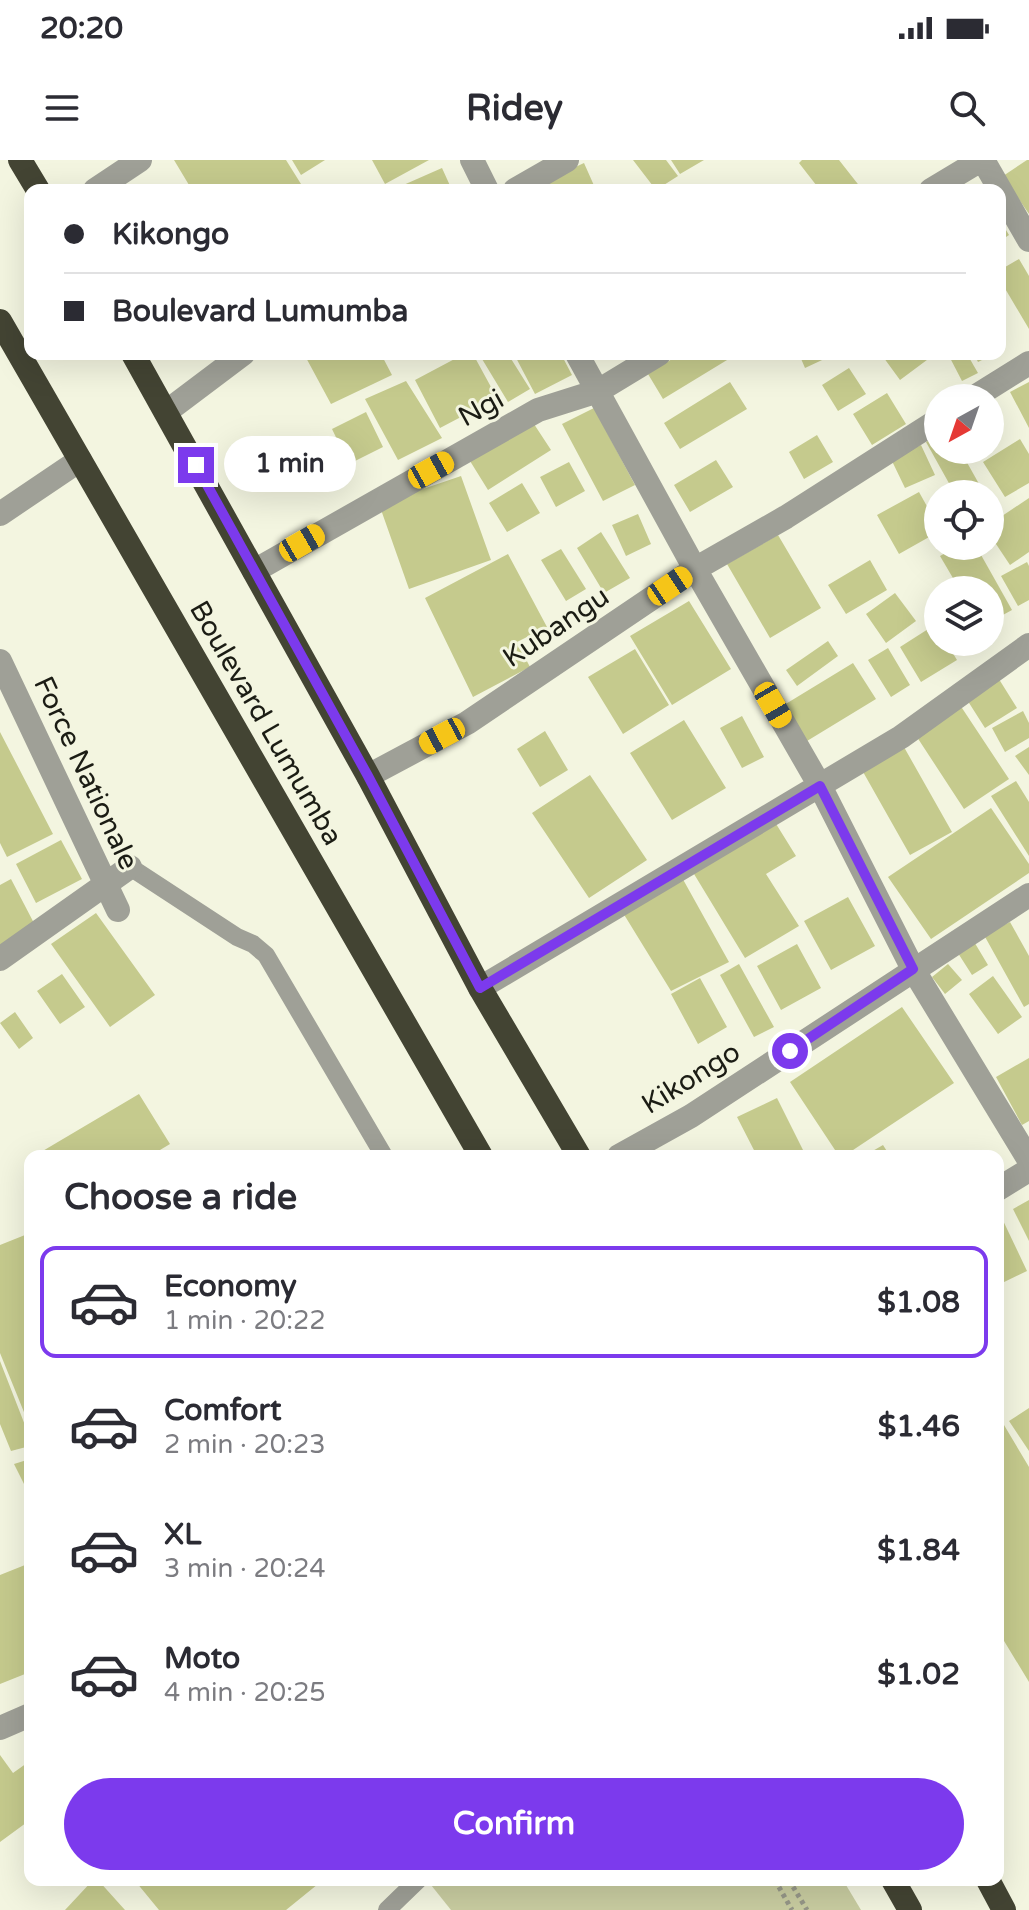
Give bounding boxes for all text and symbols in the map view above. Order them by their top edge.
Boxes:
text: 20:20 [40,10,123,47]
icon: menu [40,86,84,130]
icon: search [945,86,989,130]
text: Ridey [466,87,563,130]
text: Kikongo [112,216,229,253]
text: Boulevard Lumumba [112,293,408,330]
street label: Ngi [452,382,510,434]
north arrow [924,384,1004,464]
map controls [924,384,1004,656]
callout: 1 min [224,437,356,493]
route end [178,447,214,483]
text: 1 min [255,448,325,479]
car [404,448,458,492]
button: locate [924,480,1004,560]
car [275,521,329,565]
car [643,563,697,609]
button: layers [924,576,1004,656]
street label: Kubangu [496,579,616,675]
street label: Boulevard Lumumba [182,595,350,851]
street label: Force Nationale [26,671,146,875]
car [751,678,795,732]
car [415,714,469,758]
route start [772,1033,808,1069]
street label: Kikongo [636,1035,746,1121]
text: Choose a ride [64,1176,297,1219]
icon: car [68,1266,140,1338]
text: Economy [164,1268,297,1305]
text: $1.08 [877,1284,960,1321]
text: 1 min · 20:22 [164,1305,326,1336]
icon: car [68,1390,140,1462]
text: Comfort [164,1392,282,1429]
text: $1.46 [878,1408,960,1445]
text: 2 min · 20:23 [164,1429,326,1460]
icon: car [68,1514,140,1586]
text: XL [164,1516,201,1553]
text: $1.84 [877,1532,960,1569]
text: 3 min · 20:24 [164,1553,326,1584]
icon: car [68,1638,140,1710]
text: Moto [164,1640,240,1677]
text: $1.02 [877,1656,960,1693]
text: 4 min · 20:25 [164,1677,326,1708]
button: Confirm [64,1778,964,1870]

